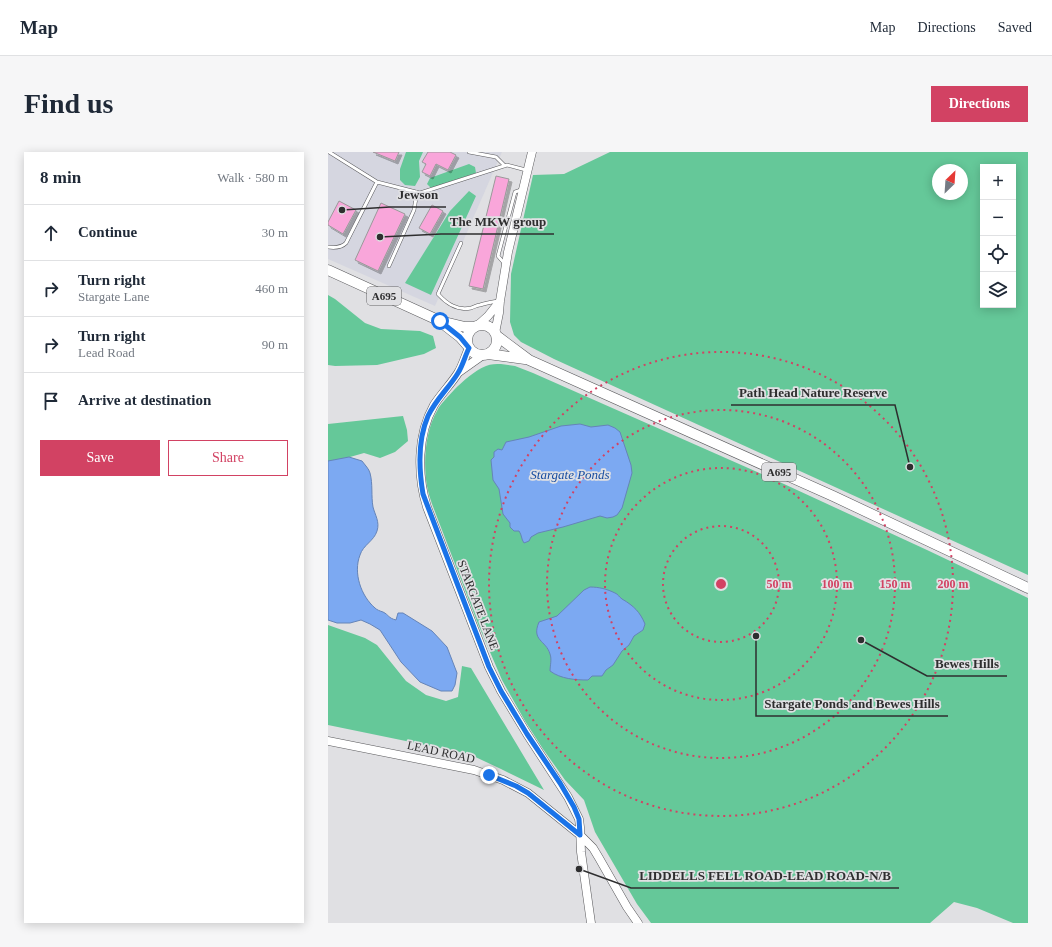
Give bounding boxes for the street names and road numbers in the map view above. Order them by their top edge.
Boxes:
road number: A695 [367,287,401,305]
road number: A695 [762,463,796,481]
street label: STARGATE LANE [454,558,502,652]
street label: LEAD ROAD [406,738,477,766]

